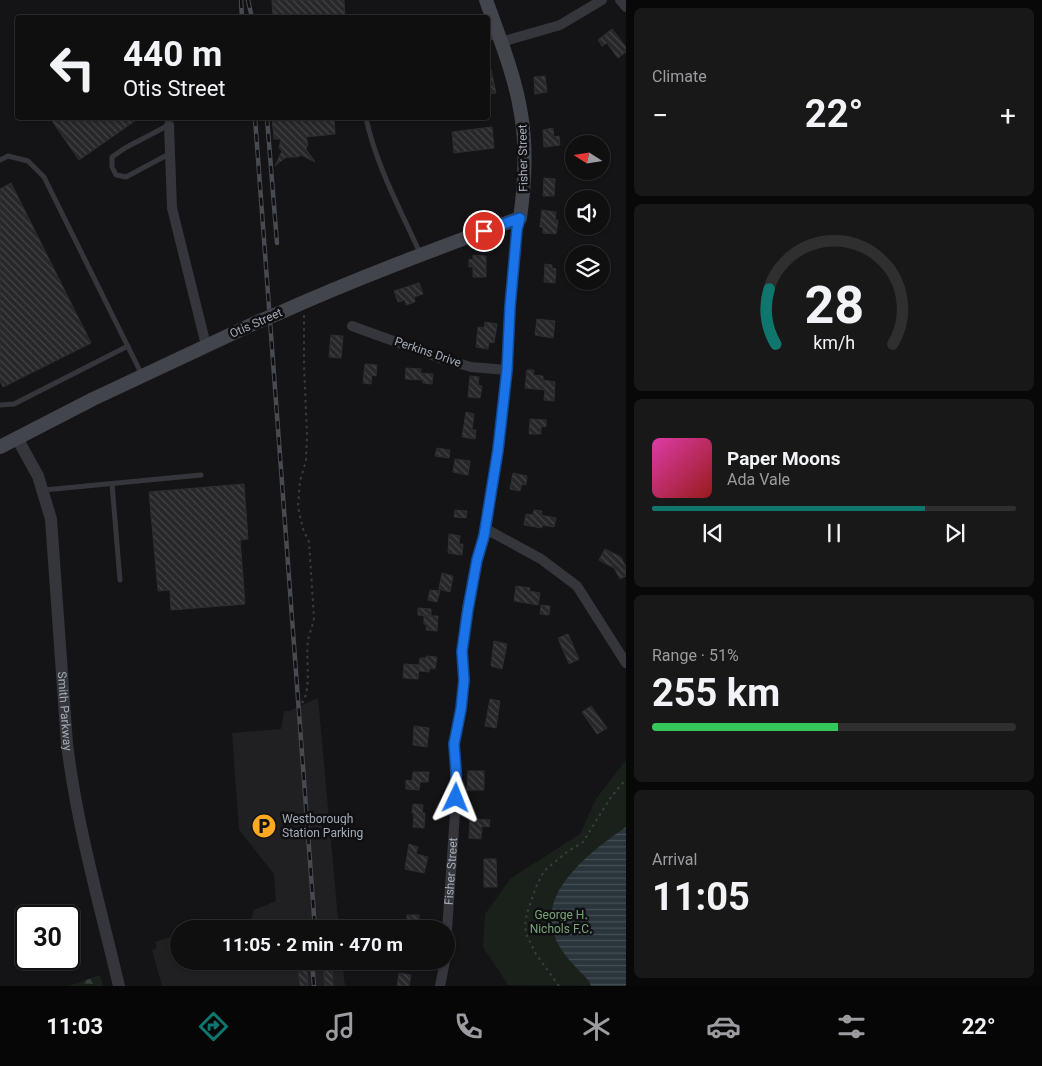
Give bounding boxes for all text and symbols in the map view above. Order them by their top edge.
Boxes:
text: 440 m [123,34,222,75]
icon: left [40,35,105,100]
text: Climate [652,67,707,86]
text: Otis Street [123,76,226,101]
text: 22° [805,92,863,136]
text: − [652,99,668,132]
text: + [1000,99,1016,132]
street label: Fisher Street [515,124,531,192]
north arrow [565,135,610,180]
map controls [565,135,610,290]
button: sound [565,190,610,235]
pin [463,210,505,252]
icon: arrive [470,217,498,245]
button: layers [565,245,610,290]
text: 28 [804,275,864,336]
street label: Otis Street [228,305,284,341]
text: km/h [813,332,855,353]
street label: Perkins Drive [393,334,463,370]
text: Paper Moons [727,447,840,470]
text: Ada Vale [727,470,790,489]
icon: previous [699,519,727,547]
icon: pause [820,519,848,547]
icon: next [941,519,969,547]
text: Range · 51% [652,646,739,665]
street label: Smith Parkway [55,671,75,752]
text: 255 km [652,671,780,715]
position arrow [429,771,481,823]
place label: Westborough Station Parking [282,812,363,840]
parking icon: Westborough Station Parking [251,813,277,839]
street label: Fisher Street [442,837,460,905]
text: Arrival [652,850,697,869]
text: 11:05 [652,875,750,919]
speed limit sign: 30 [15,905,80,970]
park label: George H. Nichols F.C. [530,908,592,936]
text: 11:05 · 2 min · 470 m [222,933,403,956]
icon: directions [196,1009,231,1044]
icon: music [323,1009,358,1044]
icon: phone [451,1009,486,1044]
icon: climate [579,1009,614,1044]
icon: car [706,1009,741,1044]
icon: filters [834,1009,869,1044]
text: 11:03 [46,1014,103,1039]
text: 22° [962,1014,996,1039]

